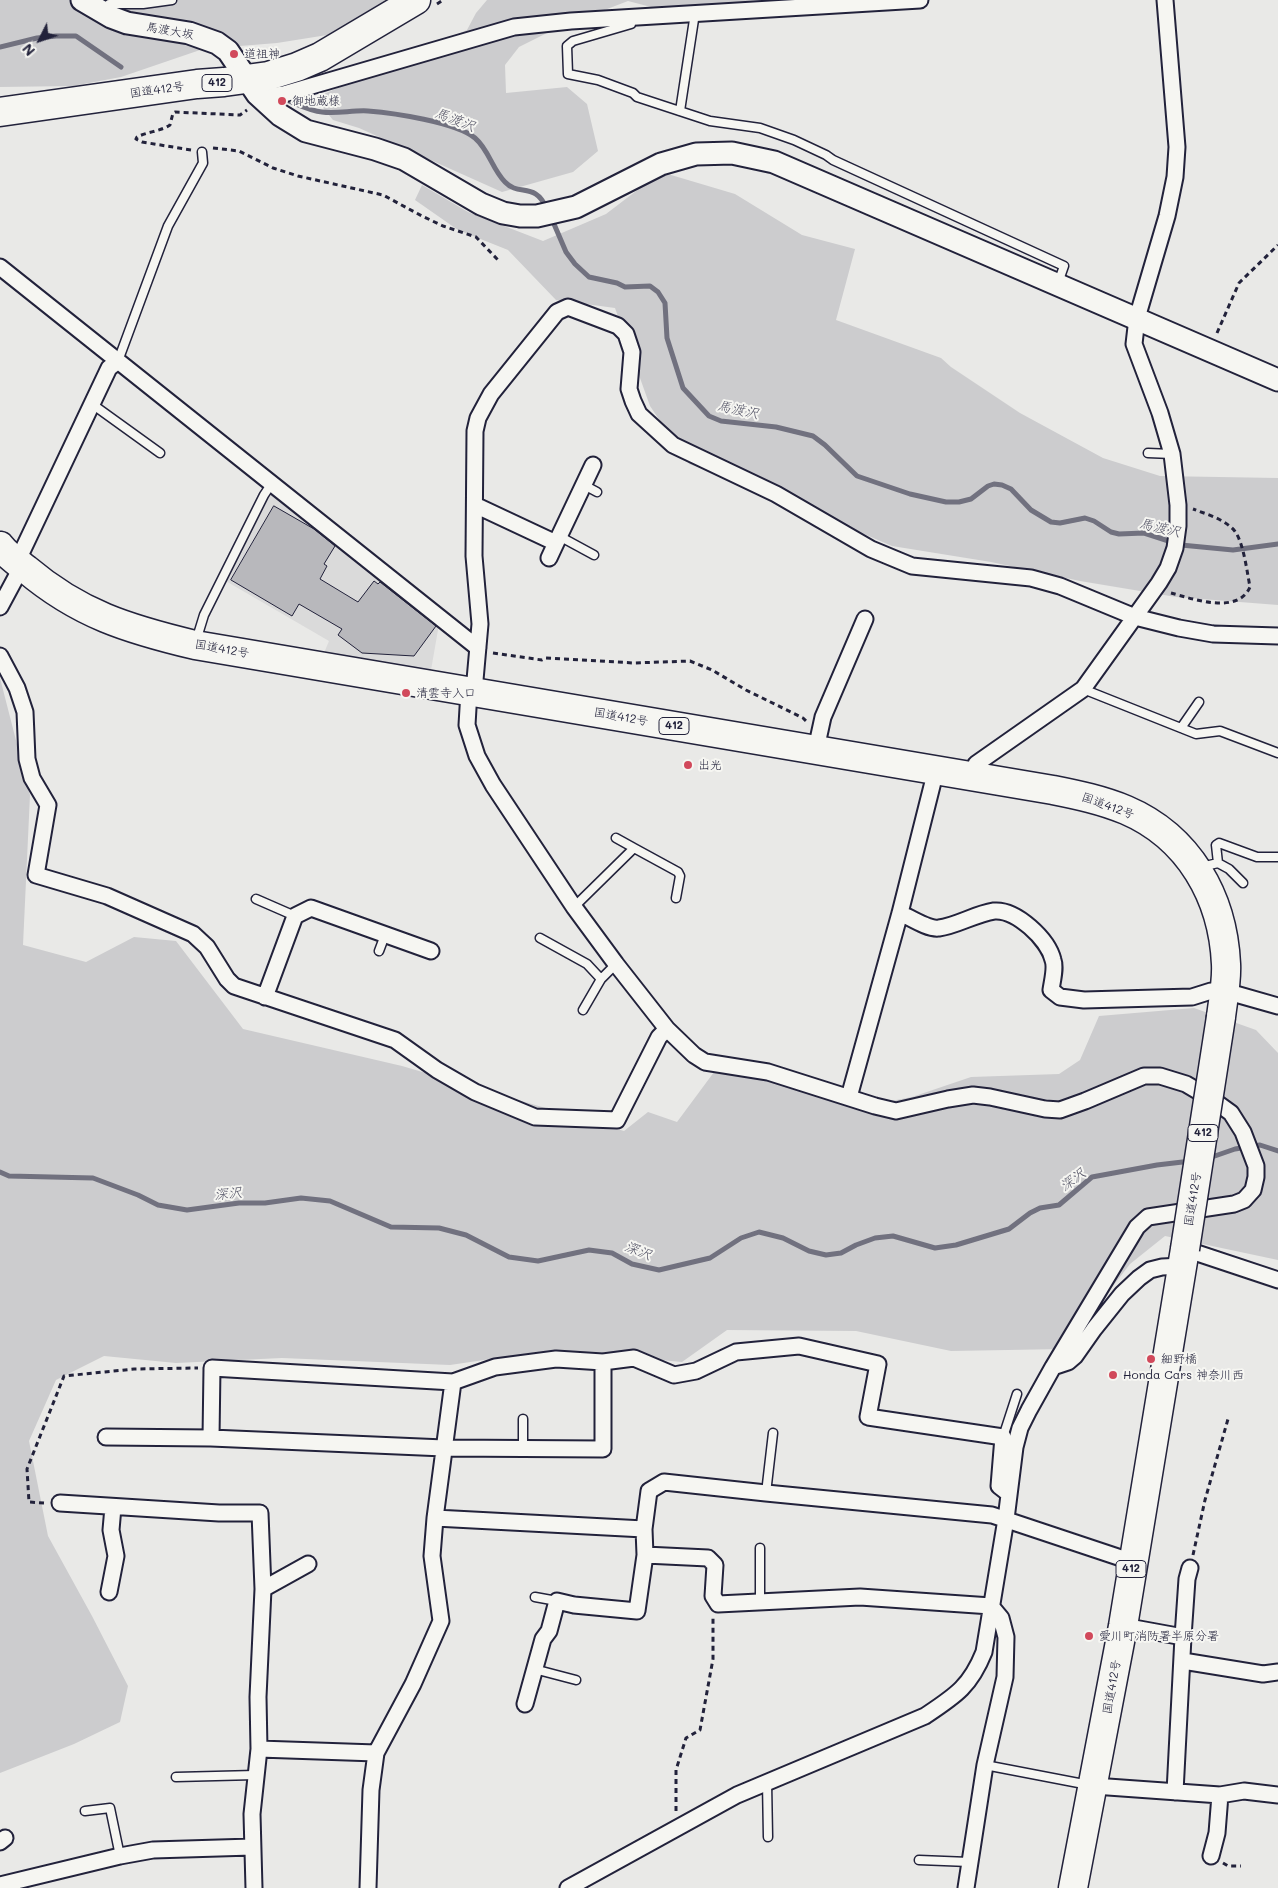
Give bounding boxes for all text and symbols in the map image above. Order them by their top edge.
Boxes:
north arrow [15,15,65,65]
street label: 馬渡大坂 [145,20,195,42]
text: N [18,40,39,60]
place label: 道祖神 [244,47,280,61]
marker: 道祖神 [228,48,240,60]
road number: 412 [202,75,232,92]
street label: 国道412号 [129,79,185,101]
place label: 御地蔵様 [292,94,340,108]
marker: 御地蔵様 [276,95,288,107]
water label: 馬渡沢 [432,105,478,135]
water label: 馬渡沢 [716,397,760,423]
water label: 馬渡沢 [1138,515,1182,541]
street label: 国道412号 [194,637,250,661]
place label: 清雲寺入口 [416,686,476,700]
marker: 清雲寺入口 [400,687,412,699]
street label: 国道412号 [593,705,649,729]
road number: 412 [659,718,689,734]
place label: 出光 [698,758,722,772]
marker: 出光 [682,759,694,771]
street label: 国道412号 [1080,790,1136,822]
road number: 412 [1188,1124,1218,1142]
water label: 深沢 [1057,1165,1089,1195]
street label: 国道412号 [1182,1171,1204,1227]
water label: 深沢 [213,1184,243,1204]
water label: 深沢 [622,1238,654,1264]
place label: 細野橋 [1161,1352,1197,1366]
marker: 細野橋 [1145,1353,1157,1365]
place label: Honda Cars 神奈川西 [1123,1368,1244,1382]
marker: Honda Cars 神奈川西 [1107,1369,1119,1381]
road number: 412 [1116,1560,1146,1578]
place label: 愛川町消防署半原分署 [1099,1629,1219,1643]
marker: 愛川町消防署半原分署 [1083,1630,1095,1642]
street label: 国道412号 [1100,1659,1124,1715]

